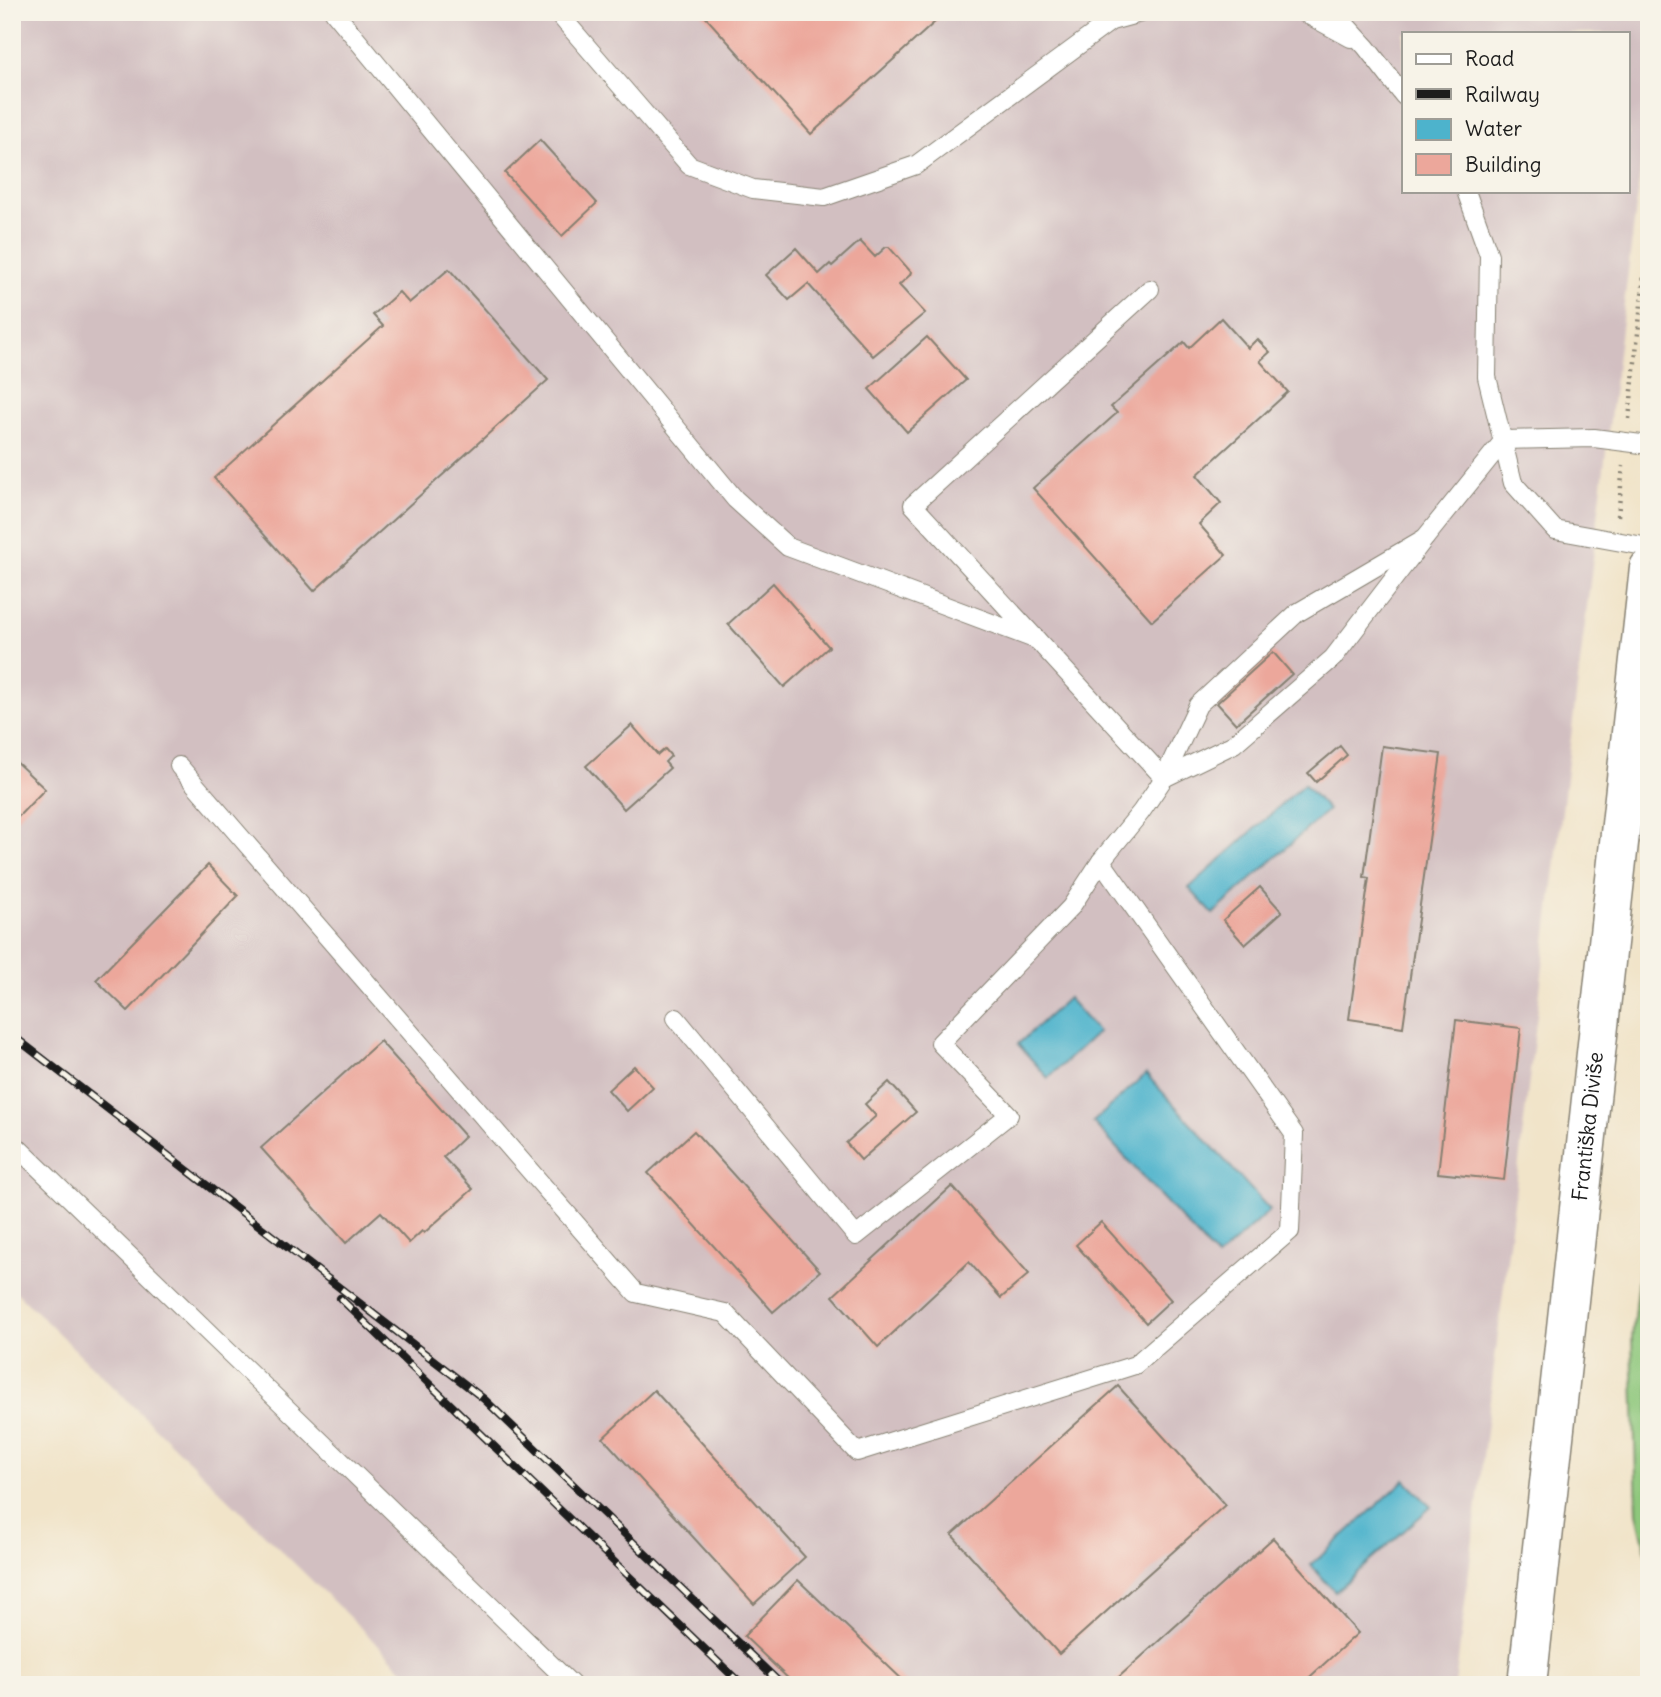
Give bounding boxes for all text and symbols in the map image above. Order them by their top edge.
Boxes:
legend [1402,32,1630,192]
text: Road [1465,45,1514,72]
text: Railway [1465,81,1540,108]
text: Water [1465,115,1523,142]
text: Building [1465,151,1541,178]
street label: Františka Diviše [1566,1050,1609,1202]

